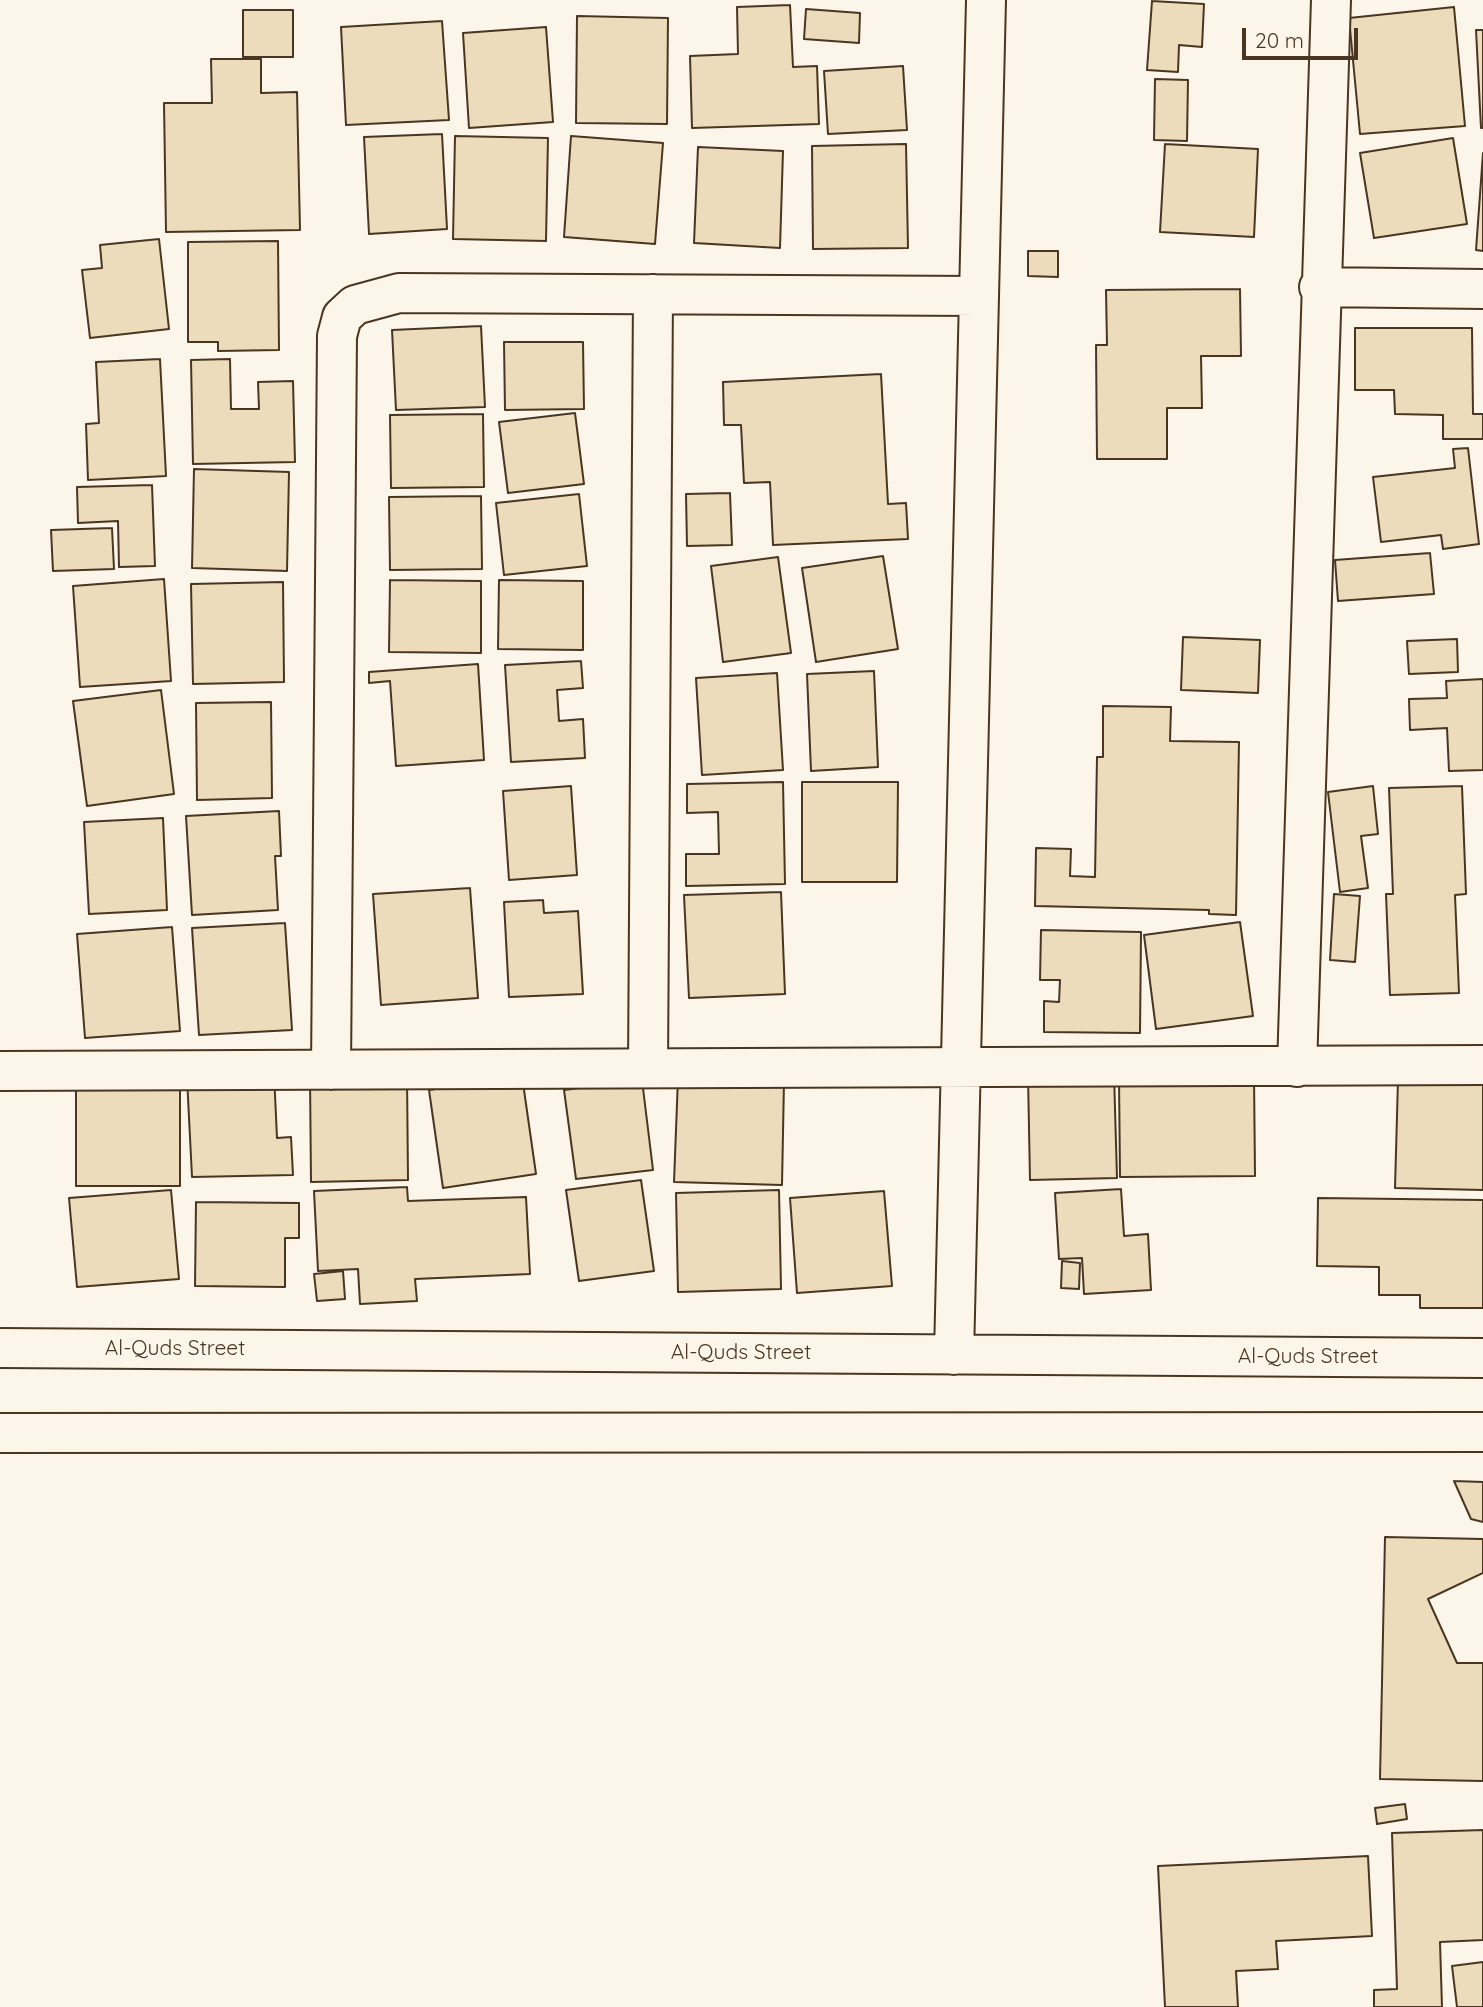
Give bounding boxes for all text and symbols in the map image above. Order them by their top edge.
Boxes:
scale bar [1245,14,1360,58]
text: 20 m [1255,27,1304,53]
street label: Al-Quds Street [105,1336,245,1362]
street label: Al-Quds Street [671,1340,811,1366]
street label: Al-Quds Street [1238,1344,1378,1370]

